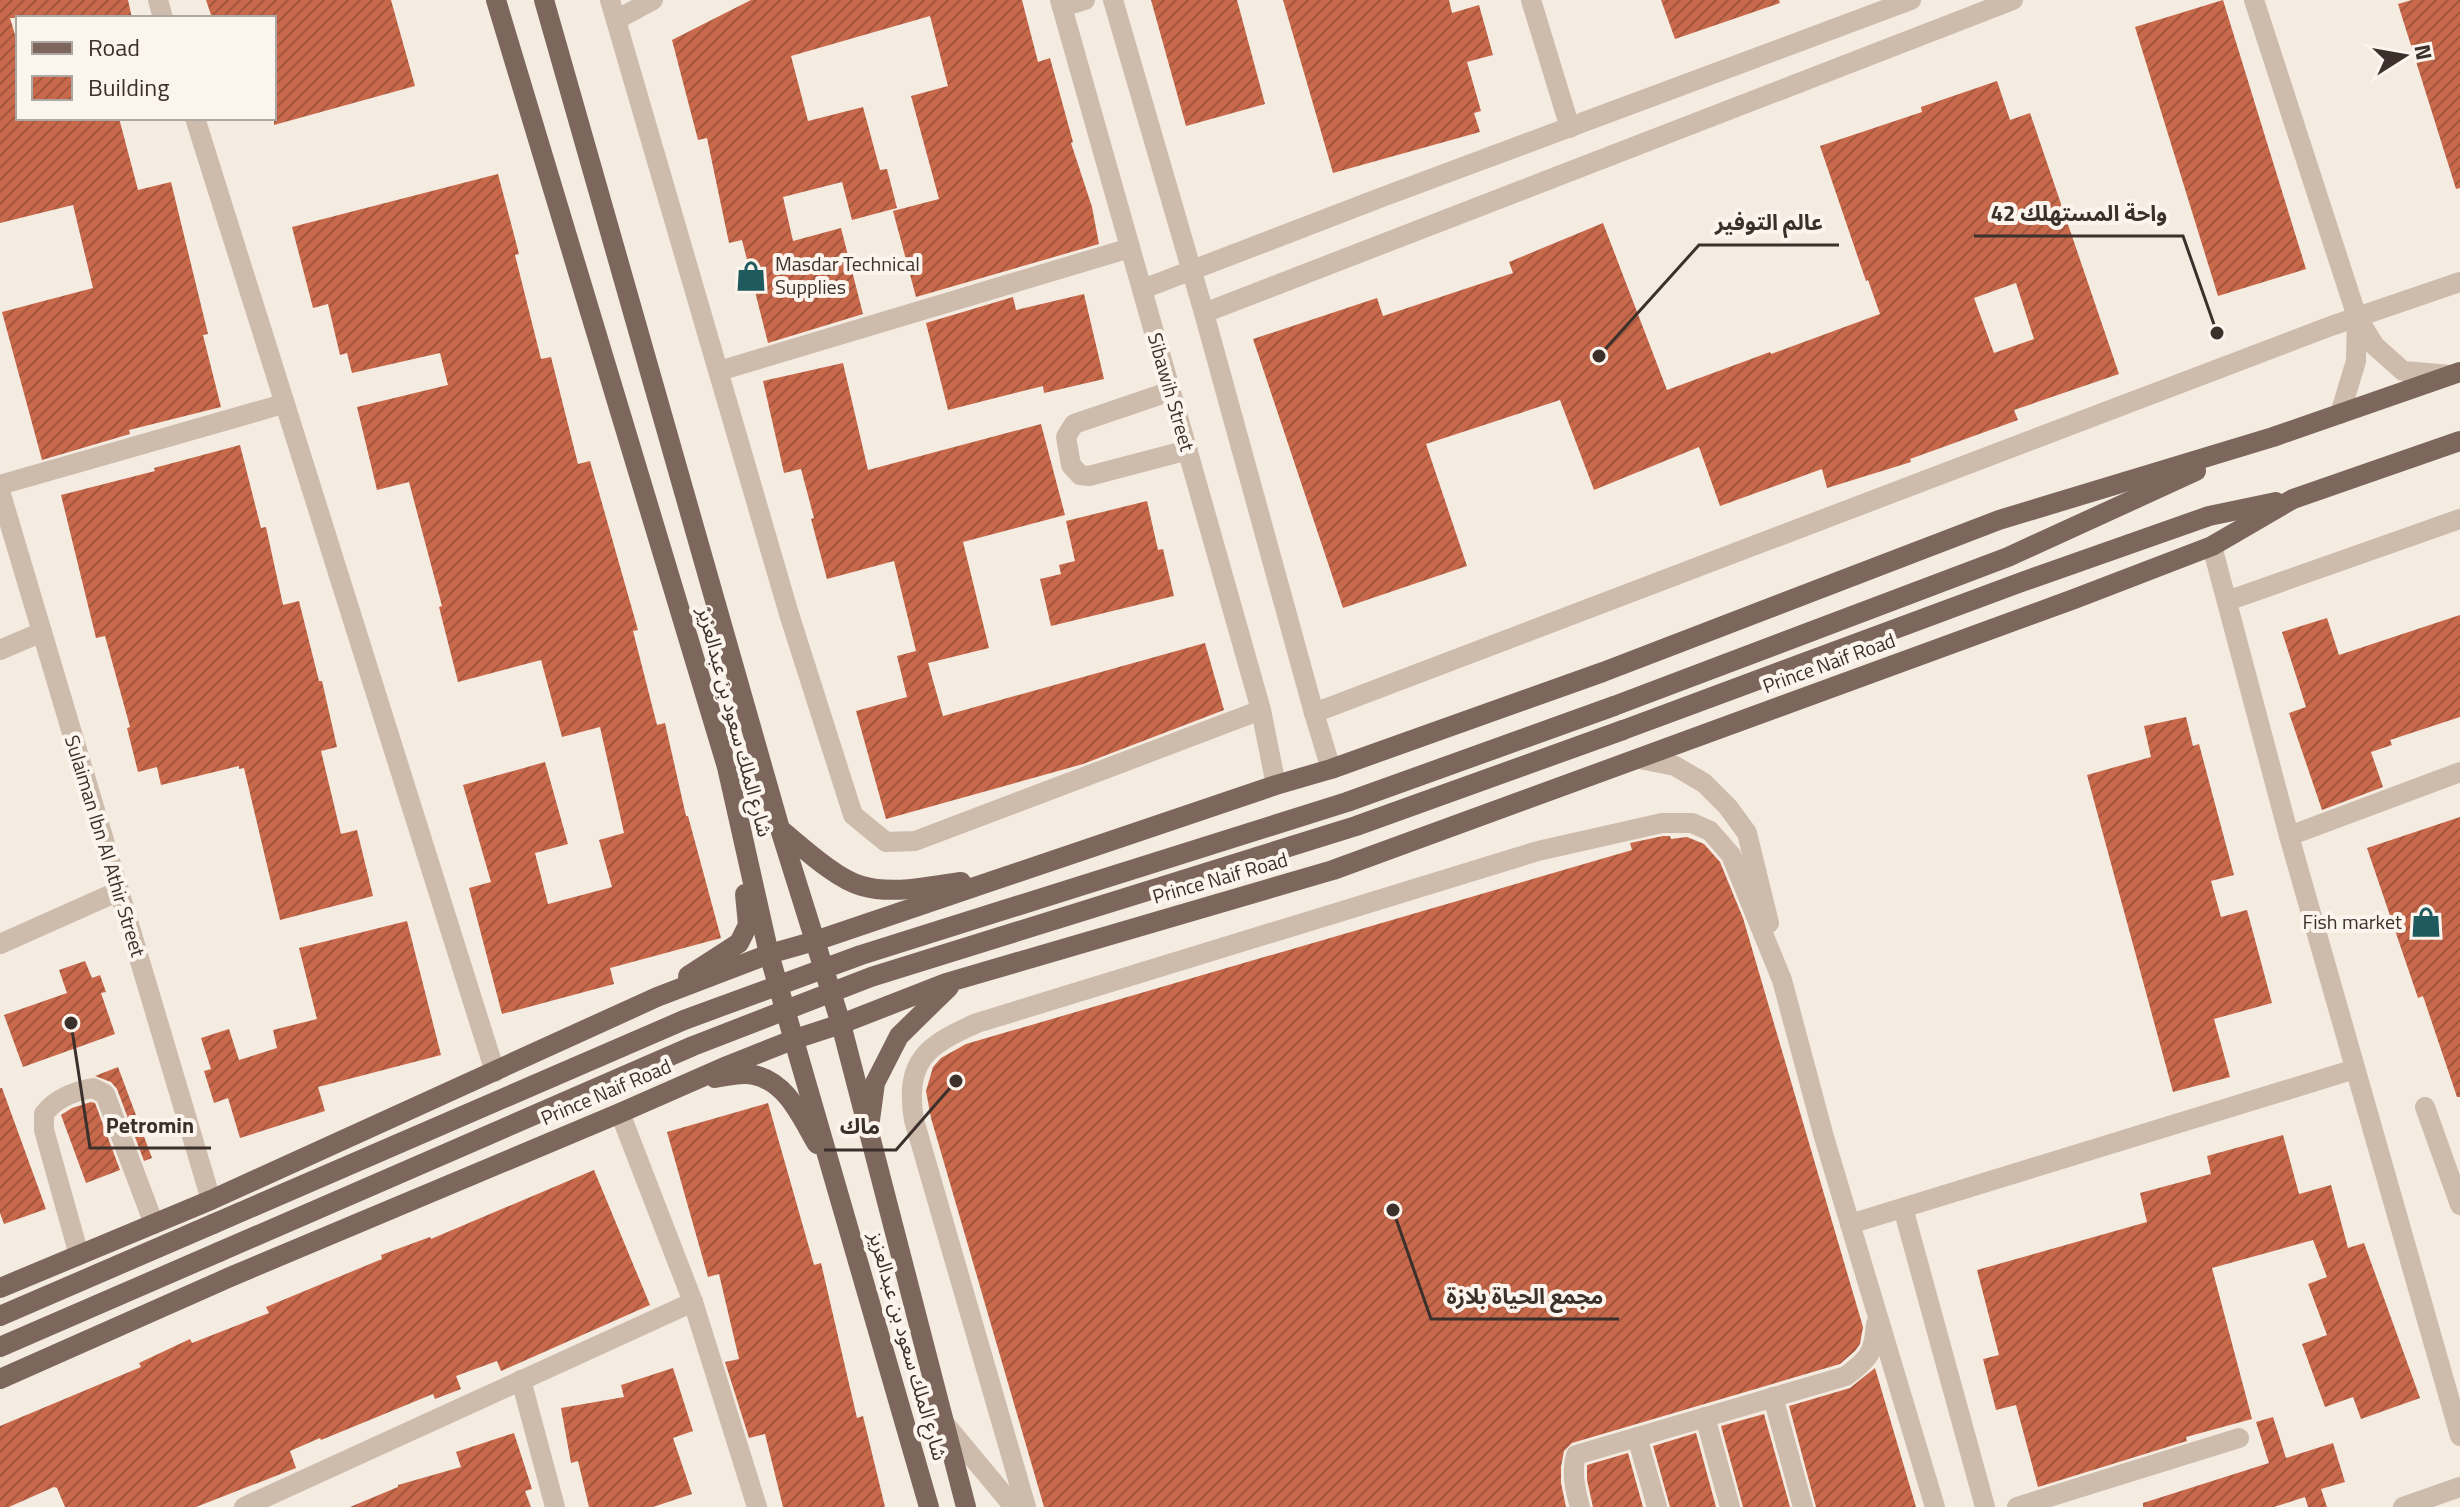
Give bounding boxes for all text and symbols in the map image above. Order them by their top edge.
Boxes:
legend [16,16,276,120]
north arrow [2364,16,2444,96]
text: Road [88,29,140,65]
text: N [2405,41,2442,63]
text: Building [88,69,170,105]
callout: واحة المستهلك 42 [1974,190,2183,236]
text: واحة المستهلك 42 [1991,196,2167,230]
callout: عالم التوفير [1699,199,1839,245]
text: عالم التوفير [1714,205,1823,239]
place label: Masdar Technical Supplies [775,248,920,302]
shop icon: Masdar Technical Supplies [734,259,768,293]
street label: Sibawih Street [1140,329,1203,455]
street label: شارع الملك سعود بن عبدالعزيز [690,603,781,840]
street label: Prince Naif Road [1758,624,1900,701]
street label: Sulaiman Ibn Al Athir Street [57,731,154,961]
street label: Prince Naif Road [1149,843,1291,912]
shop icon: Fish market [2409,905,2443,939]
place label: Fish market [2303,906,2402,937]
street label: Prince Naif Road [536,1050,676,1133]
callout: Petromin [90,1102,211,1148]
callout: ماك [824,1104,896,1150]
text: Petromin [106,1108,194,1142]
text: ماك [840,1109,880,1143]
street label: شارع الملك سعود بن عبدالعزيز [861,1227,956,1464]
callout: مجمع الحياة بلازة [1431,1273,1619,1319]
text: مجمع الحياة بلازة [1447,1279,1603,1313]

